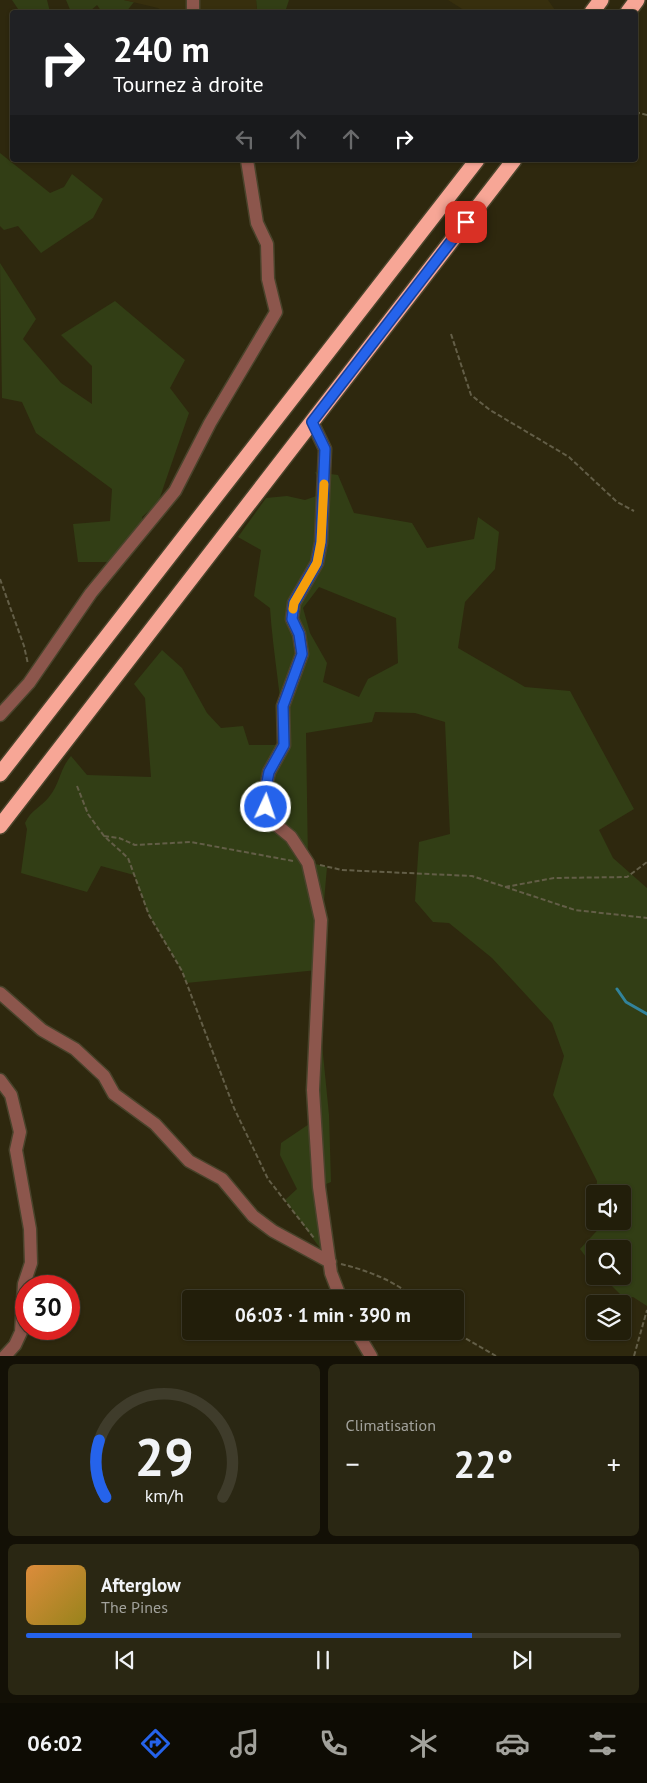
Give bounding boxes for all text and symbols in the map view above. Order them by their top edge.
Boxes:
text: 240 m [113,26,210,72]
icon: right [30,30,95,95]
text: Tournez à droite [113,70,264,98]
icon: left [231,125,259,153]
icon: ahead [284,125,312,153]
icon: ahead [337,125,365,153]
icon: right [390,125,418,153]
pin [445,201,487,243]
icon: arrive [452,208,480,236]
position arrow [239,780,291,832]
map controls [586,1185,631,1340]
button: sound [586,1185,631,1230]
button: search [586,1240,631,1285]
speed limit sign: 30 [15,1275,80,1340]
button: layers [586,1295,631,1340]
text: 06:03 · 1 min · 390 m [235,1303,411,1327]
text: Climatisation [346,1415,436,1435]
text: 29 [134,1423,193,1490]
text: 22° [453,1439,513,1488]
text: − [346,1445,360,1482]
text: + [607,1445,621,1482]
text: km/h [144,1484,183,1507]
text: Afterglow [101,1573,181,1597]
text: The Pines [101,1597,168,1617]
icon: previous [111,1646,139,1674]
icon: pause [309,1646,337,1674]
icon: next [508,1646,536,1674]
icon: directions [138,1726,173,1761]
icon: music [227,1726,262,1761]
icon: phone [316,1726,351,1761]
icon: climate [406,1726,441,1761]
icon: car [495,1726,530,1761]
icon: filters [585,1726,620,1761]
text: 06:02 [27,1729,83,1757]

